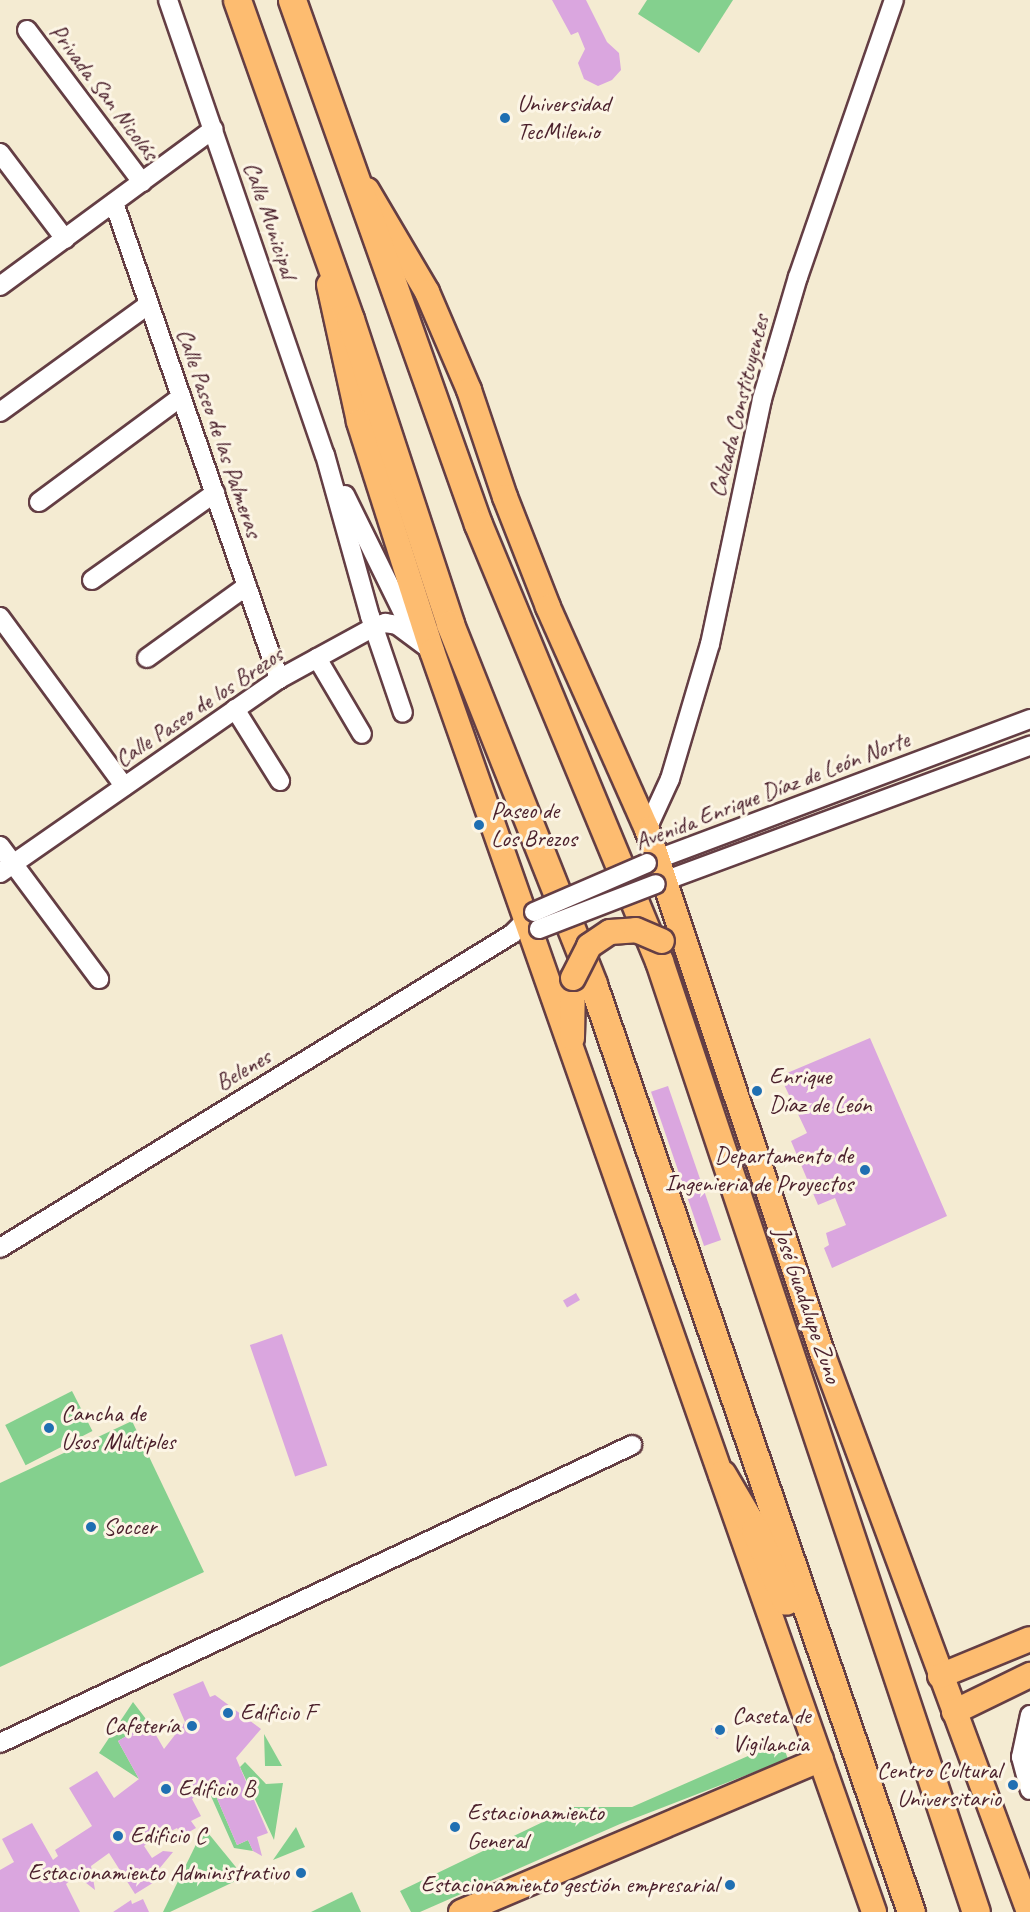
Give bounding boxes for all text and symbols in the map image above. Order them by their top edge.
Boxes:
street label: Privada San Nicolás [43,18,165,166]
place label: Universidad TecMilenio [517,90,610,146]
marker: Universidad TecMilenio [498,111,512,125]
street label: Calle Municipal [237,158,303,282]
street label: Calzada Constituyentes [702,312,776,500]
street label: Calle Paseo de las Palmeras [170,324,268,542]
street label: Calle Paseo de los Brezos [109,640,289,774]
street label: Avenida Enrique Díaz de León Norte [631,725,913,857]
place label: Paseo de Los Brezos [491,797,577,853]
marker: Paseo de Los Brezos [472,818,486,832]
street label: Belenes [210,1042,276,1098]
place label: Enrique Díaz de León [769,1063,872,1119]
marker: Enrique Díaz de León [750,1084,764,1098]
place label: Departamento de Ingenieria de Proyectos [664,1142,853,1198]
marker: Departamento de Ingenieria de Proyectos [858,1163,872,1177]
street label: José Guadalupe Zuno [767,1224,847,1386]
place label: Cancha de Usos Múltiples [61,1400,175,1456]
marker: Cancha de Usos Múltiples [42,1421,56,1435]
place label: Soccer [103,1513,156,1541]
marker: Soccer [84,1520,98,1534]
place label: Edificio F [240,1699,316,1727]
place label: Caseta de Vigilancia [732,1702,811,1758]
marker: Edificio F [221,1706,235,1720]
place label: Cafetería [104,1712,180,1740]
marker: Cafetería [185,1719,199,1733]
marker: Caseta de Vigilancia [713,1723,727,1737]
place label: Centro Cultural Universitario [877,1757,1001,1813]
place label: Edificio B [178,1775,255,1803]
marker: Centro Cultural Universitario [1006,1778,1020,1792]
marker: Edificio B [159,1782,173,1796]
place label: Estacionamiento General [467,1799,604,1855]
marker: Estacionamiento General [448,1820,462,1834]
place label: Edificio C [130,1822,206,1850]
marker: Edificio C [111,1829,125,1843]
place label: Estacionamiento Administrativo [27,1859,289,1887]
marker: Estacionamiento Administrativo [294,1866,308,1880]
place label: Estacionamiento gestión empresarial [422,1871,718,1899]
marker: Estacionamiento gestión empresarial [723,1878,737,1892]

